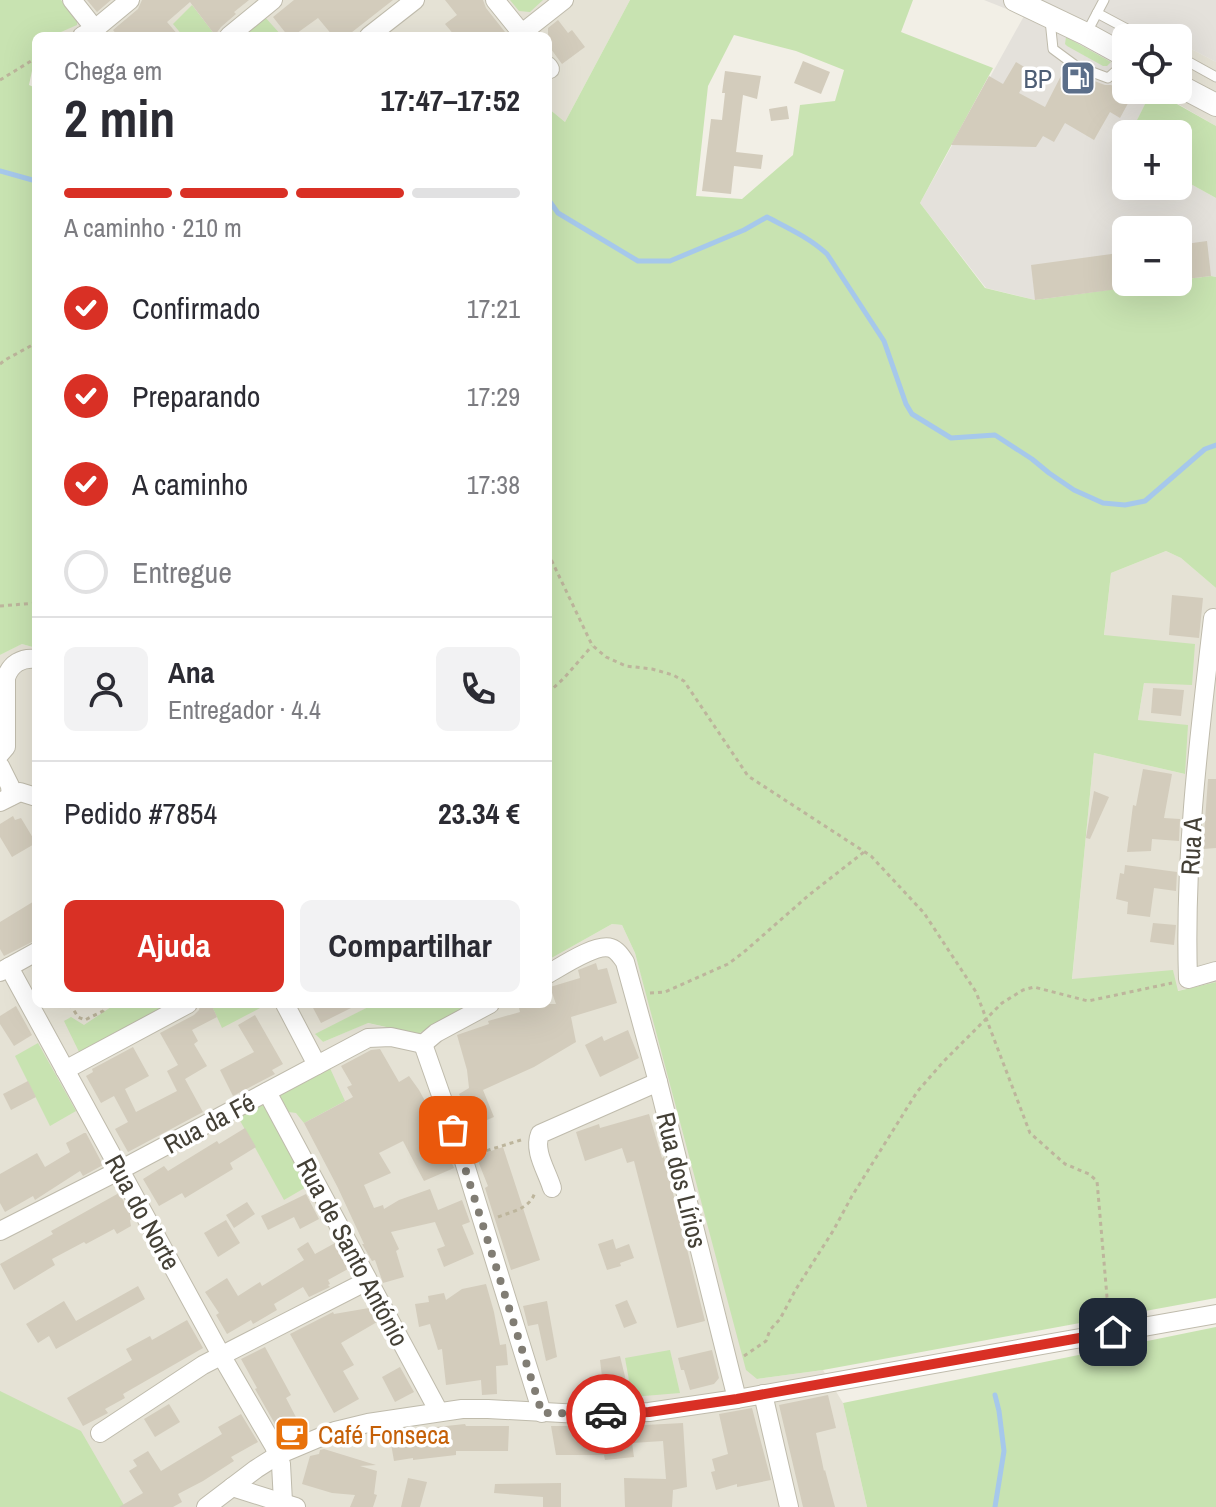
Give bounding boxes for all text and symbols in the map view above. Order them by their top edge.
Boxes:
map controls [1112,24,1192,296]
button: locate [1112,24,1192,104]
text: Chega em [64,53,162,88]
fuel station icon: BP [1059,59,1097,97]
place label: BP [1024,61,1052,96]
text: 17:47–17:52 [381,80,520,120]
text: 2 min [64,83,175,153]
button: + [1112,120,1192,200]
text: A caminho · 210 m [64,210,242,245]
button: − [1112,216,1192,296]
icon: check [64,286,108,330]
text: Confirmado [132,288,261,328]
text: 17:21 [467,291,520,326]
icon: check [64,374,108,418]
text: Preparando [132,376,261,416]
text: 17:29 [467,379,520,414]
icon: check [64,462,108,506]
text: A caminho [132,464,248,504]
text: 17:38 [467,467,520,502]
text: Entregue [132,552,232,592]
button: person [64,647,148,731]
button: phone [436,647,520,731]
text: Ana [168,652,214,692]
text: Entregador · 4.4 [168,692,321,727]
text: Pedido #7854 [64,793,217,833]
text: 23.34 € [438,793,520,833]
street label: Rua A [1172,815,1210,876]
button: Ajuda [64,900,284,992]
button: Compartilhar [300,900,520,992]
street label: Rua da Fé [157,1084,261,1162]
pin [419,1096,487,1164]
icon: bag [431,1108,475,1152]
street label: Rua dos Lírios [648,1108,716,1252]
street label: Rua do Norte [97,1148,189,1276]
street label: Rua de Santo António [289,1152,417,1352]
pin [1079,1298,1147,1366]
icon: home [1091,1310,1135,1354]
courier [566,1374,646,1454]
icon: car [584,1392,628,1436]
cafe icon: Café Fonseca [273,1415,311,1453]
place label: Café Fonseca [318,1417,450,1452]

